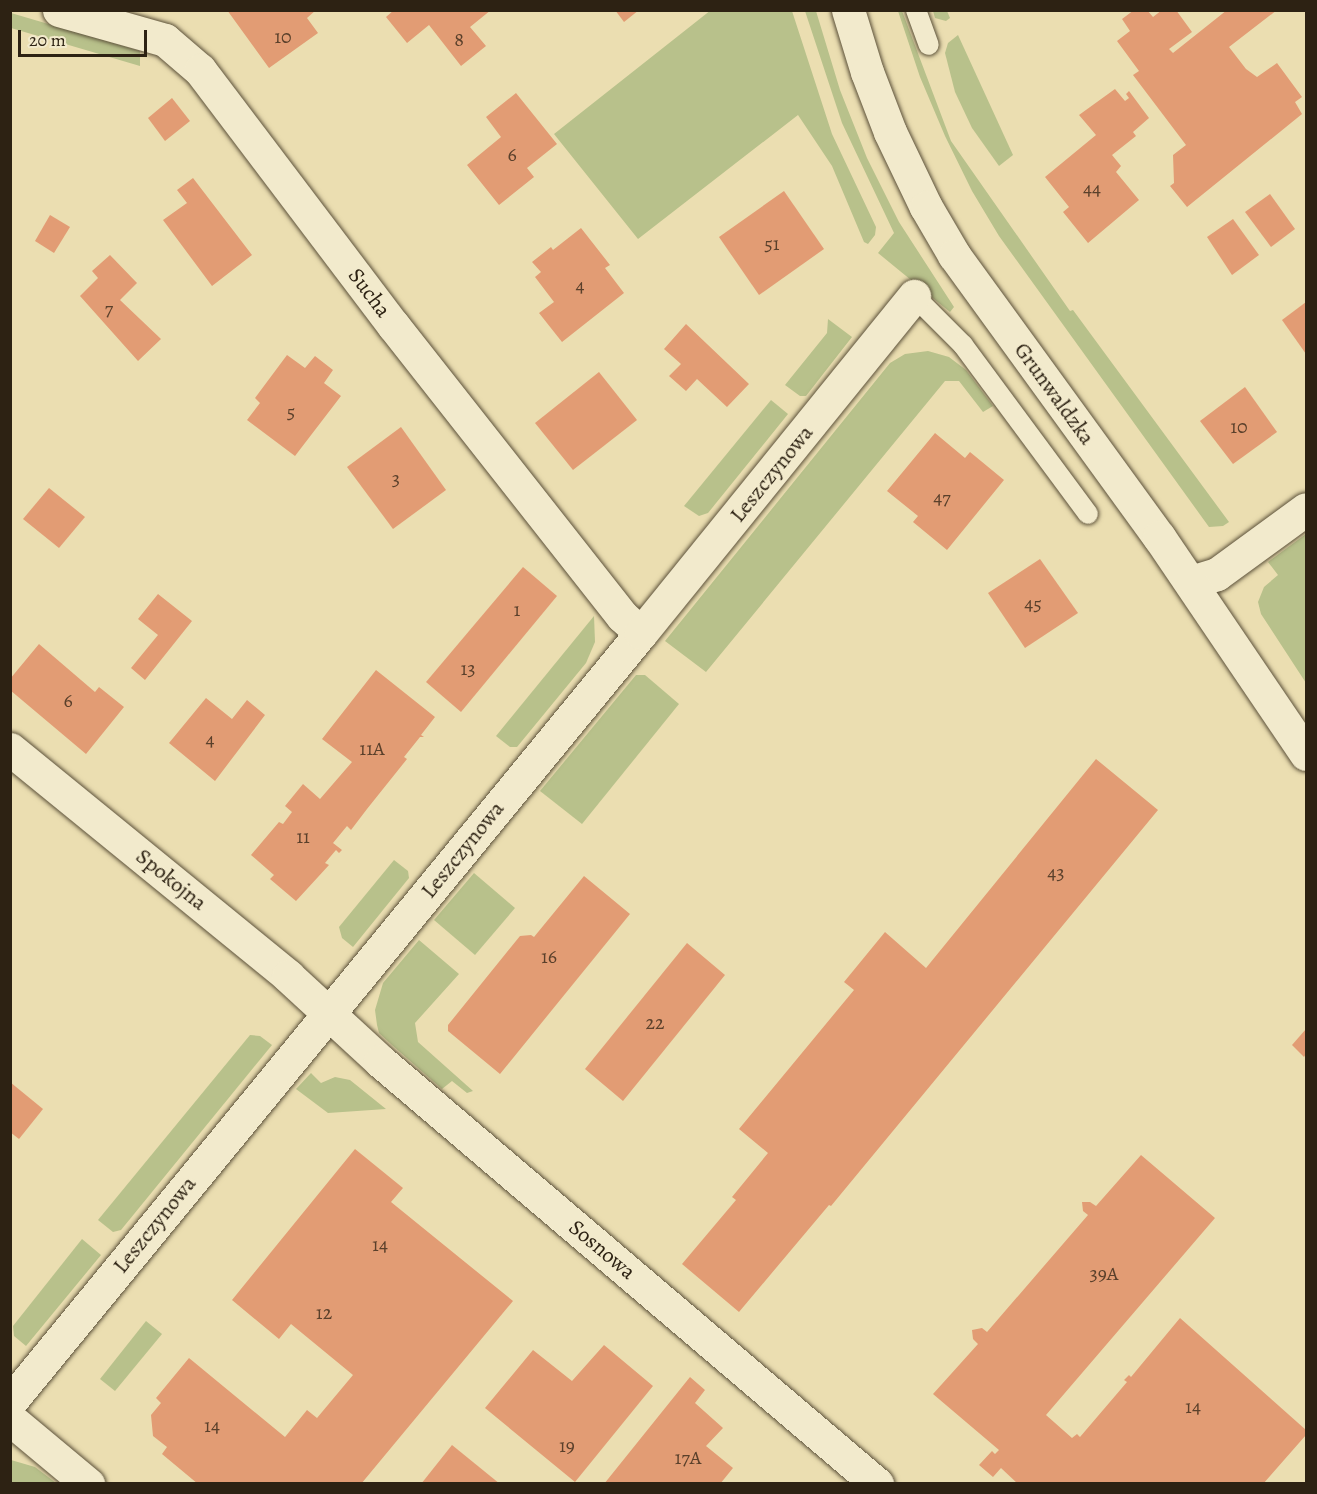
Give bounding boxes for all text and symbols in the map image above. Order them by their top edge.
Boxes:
scale bar [21,18,150,56]
house number: 10 [274,24,292,48]
house number: 8 [454,27,464,51]
text: 20 m [29,28,66,52]
house number: 6 [507,142,517,166]
house number: 44 [1083,176,1101,200]
house number: 51 [764,231,780,255]
street label: Sucha [342,263,396,323]
house number: 4 [575,273,585,297]
house number: 7 [105,296,113,320]
street label: Grunwaldzka [1008,338,1100,450]
house number: 5 [287,399,295,423]
house number: 10 [1230,414,1248,438]
street label: Leszczynowa [725,420,819,528]
house number: 3 [392,466,400,490]
house number: 47 [933,485,951,509]
house number: 45 [1024,591,1042,615]
house number: 1 [514,597,520,621]
house number: 13 [460,656,476,680]
house number: 6 [63,688,73,712]
house number: 4 [205,727,215,751]
house number: 11A [359,736,385,760]
street label: Leszczynowa [416,796,510,904]
house number: 11 [296,824,310,848]
street label: Spokojna [130,843,212,917]
house number: 43 [1047,860,1065,884]
house number: 16 [541,944,557,968]
house number: 22 [646,1010,664,1034]
street label: Leszczynowa [108,1171,202,1279]
street label: Sosnowa [563,1214,641,1286]
house number: 14 [372,1232,388,1256]
house number: 39A [1089,1261,1119,1285]
house number: 12 [316,1300,332,1324]
house number: 14 [1185,1394,1201,1418]
house number: 14 [204,1413,220,1437]
house number: 19 [559,1433,575,1457]
house number: 17A [675,1445,701,1469]

